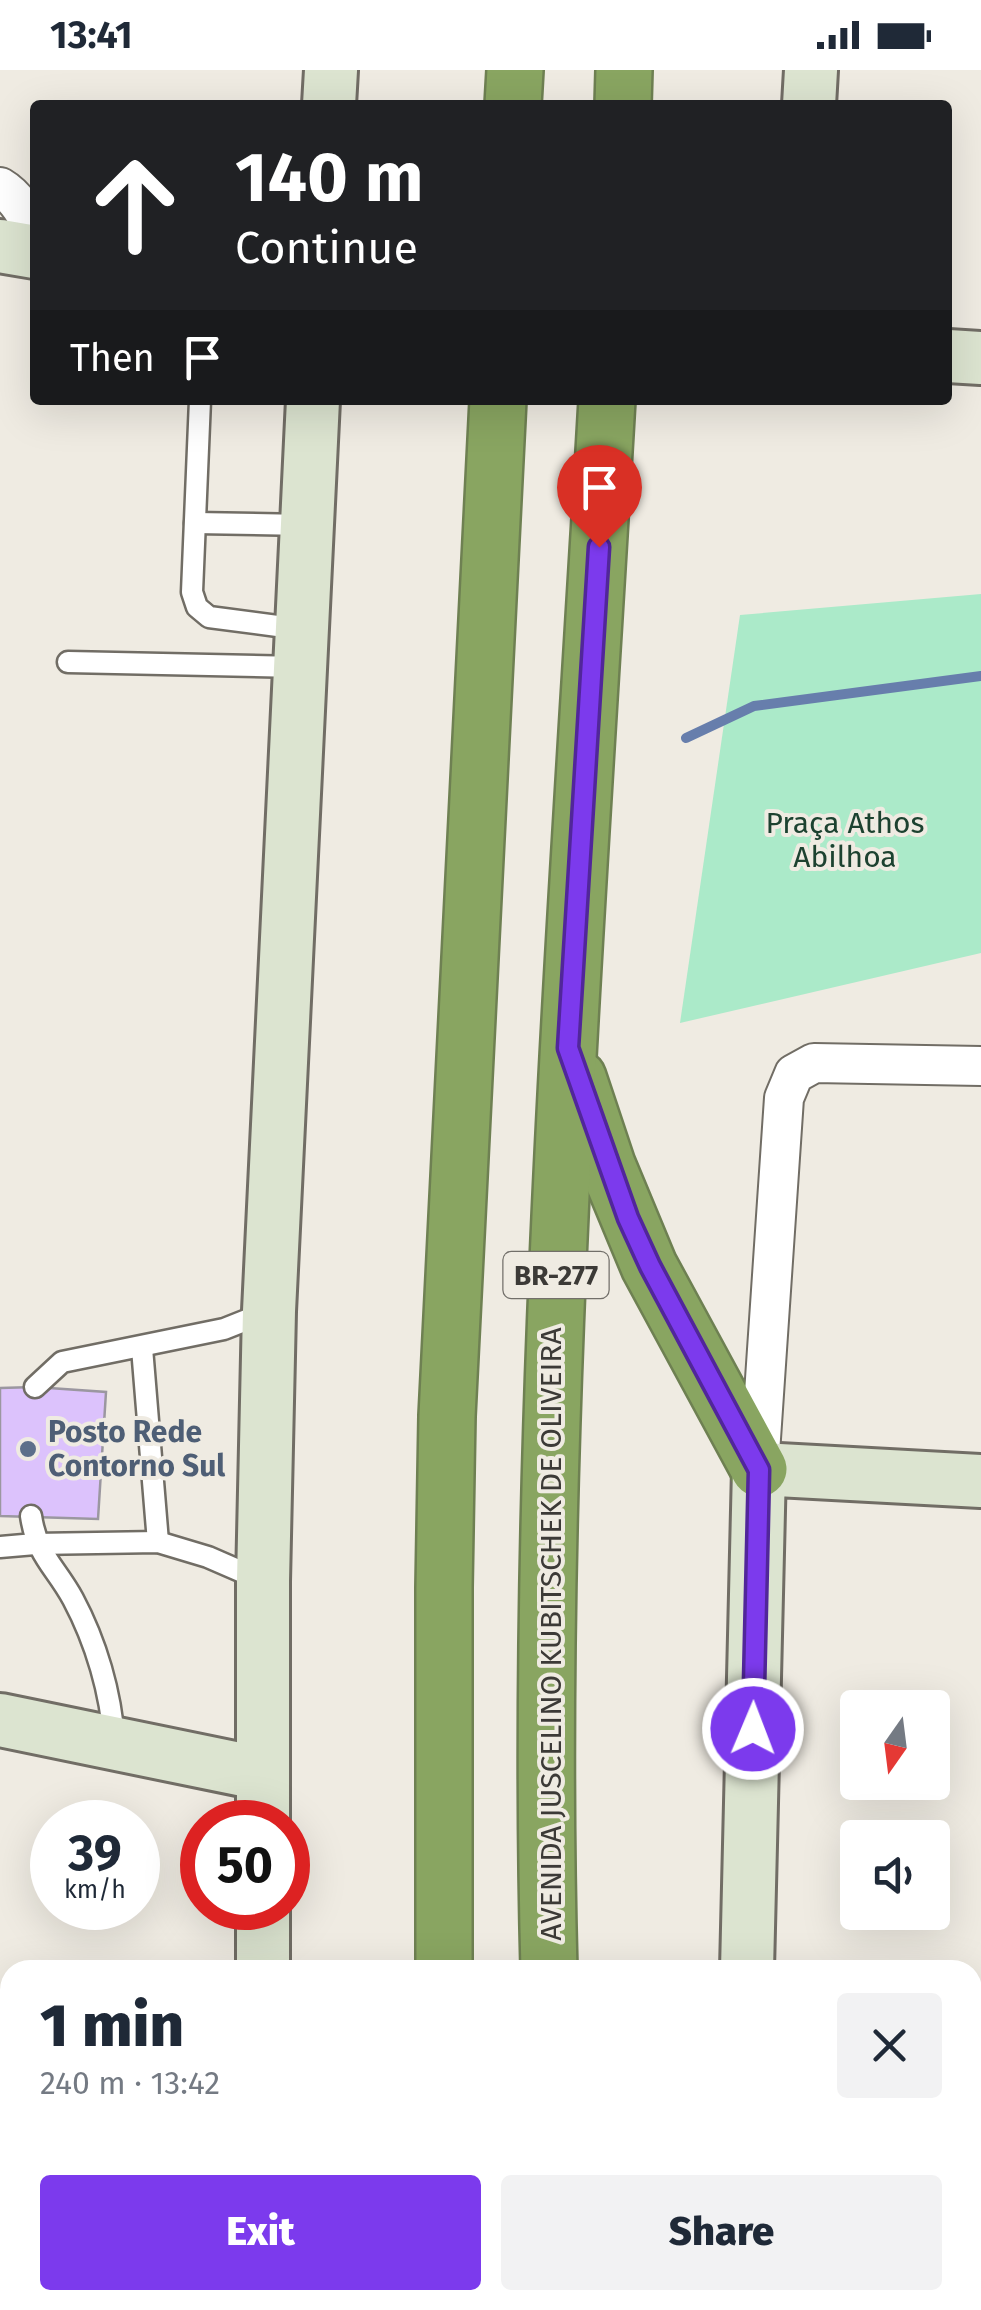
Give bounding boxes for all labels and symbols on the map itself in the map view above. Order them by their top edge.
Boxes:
pin [557,445,642,548]
park label: Praça Athos Abilhoa [765,805,925,875]
road number: BR-277 [504,1252,608,1298]
street label: AVENIDA JUSCELINO KUBITSCHEK DE OLIVEIRA [533,1327,569,1941]
place label: Posto Rede Contorno Sul [48,1414,225,1484]
marker: Posto Rede Contorno Sul [17,1438,39,1460]
position arrow [701,1677,805,1781]
north arrow [840,1690,950,1800]
speed limit sign: 50 [180,1800,310,1930]

